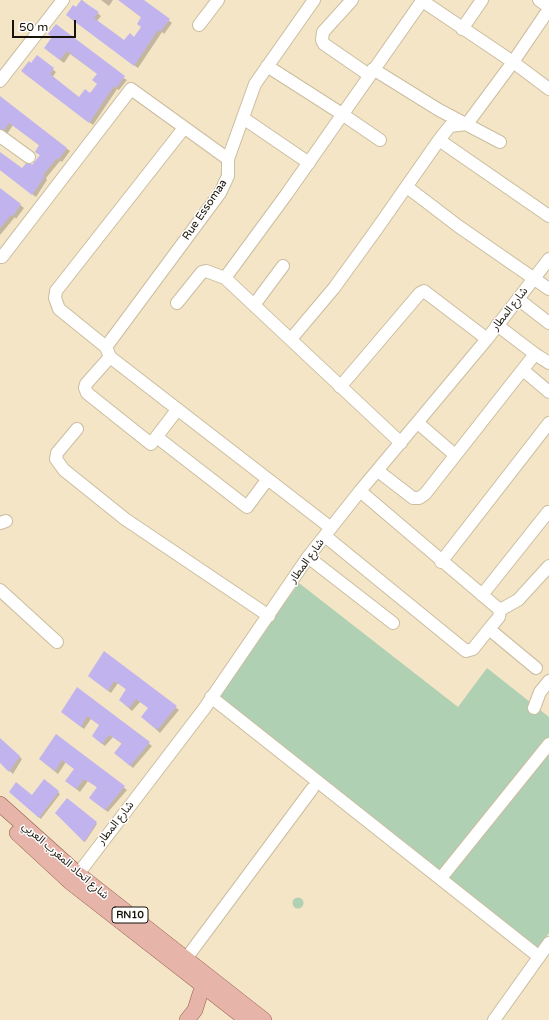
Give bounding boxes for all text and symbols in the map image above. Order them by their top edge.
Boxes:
scale bar [14,12,78,38]
text: 50 m [19,20,48,34]
street label: Rue Essomaa [180,177,230,243]
street label: شارع المطار [489,285,531,333]
street label: شارع المطار [287,536,327,586]
street label: شارع المطار [95,799,137,847]
street label: شارع اتحاد المغرب العربي [19,820,111,902]
road number: RN10 [112,907,148,923]

